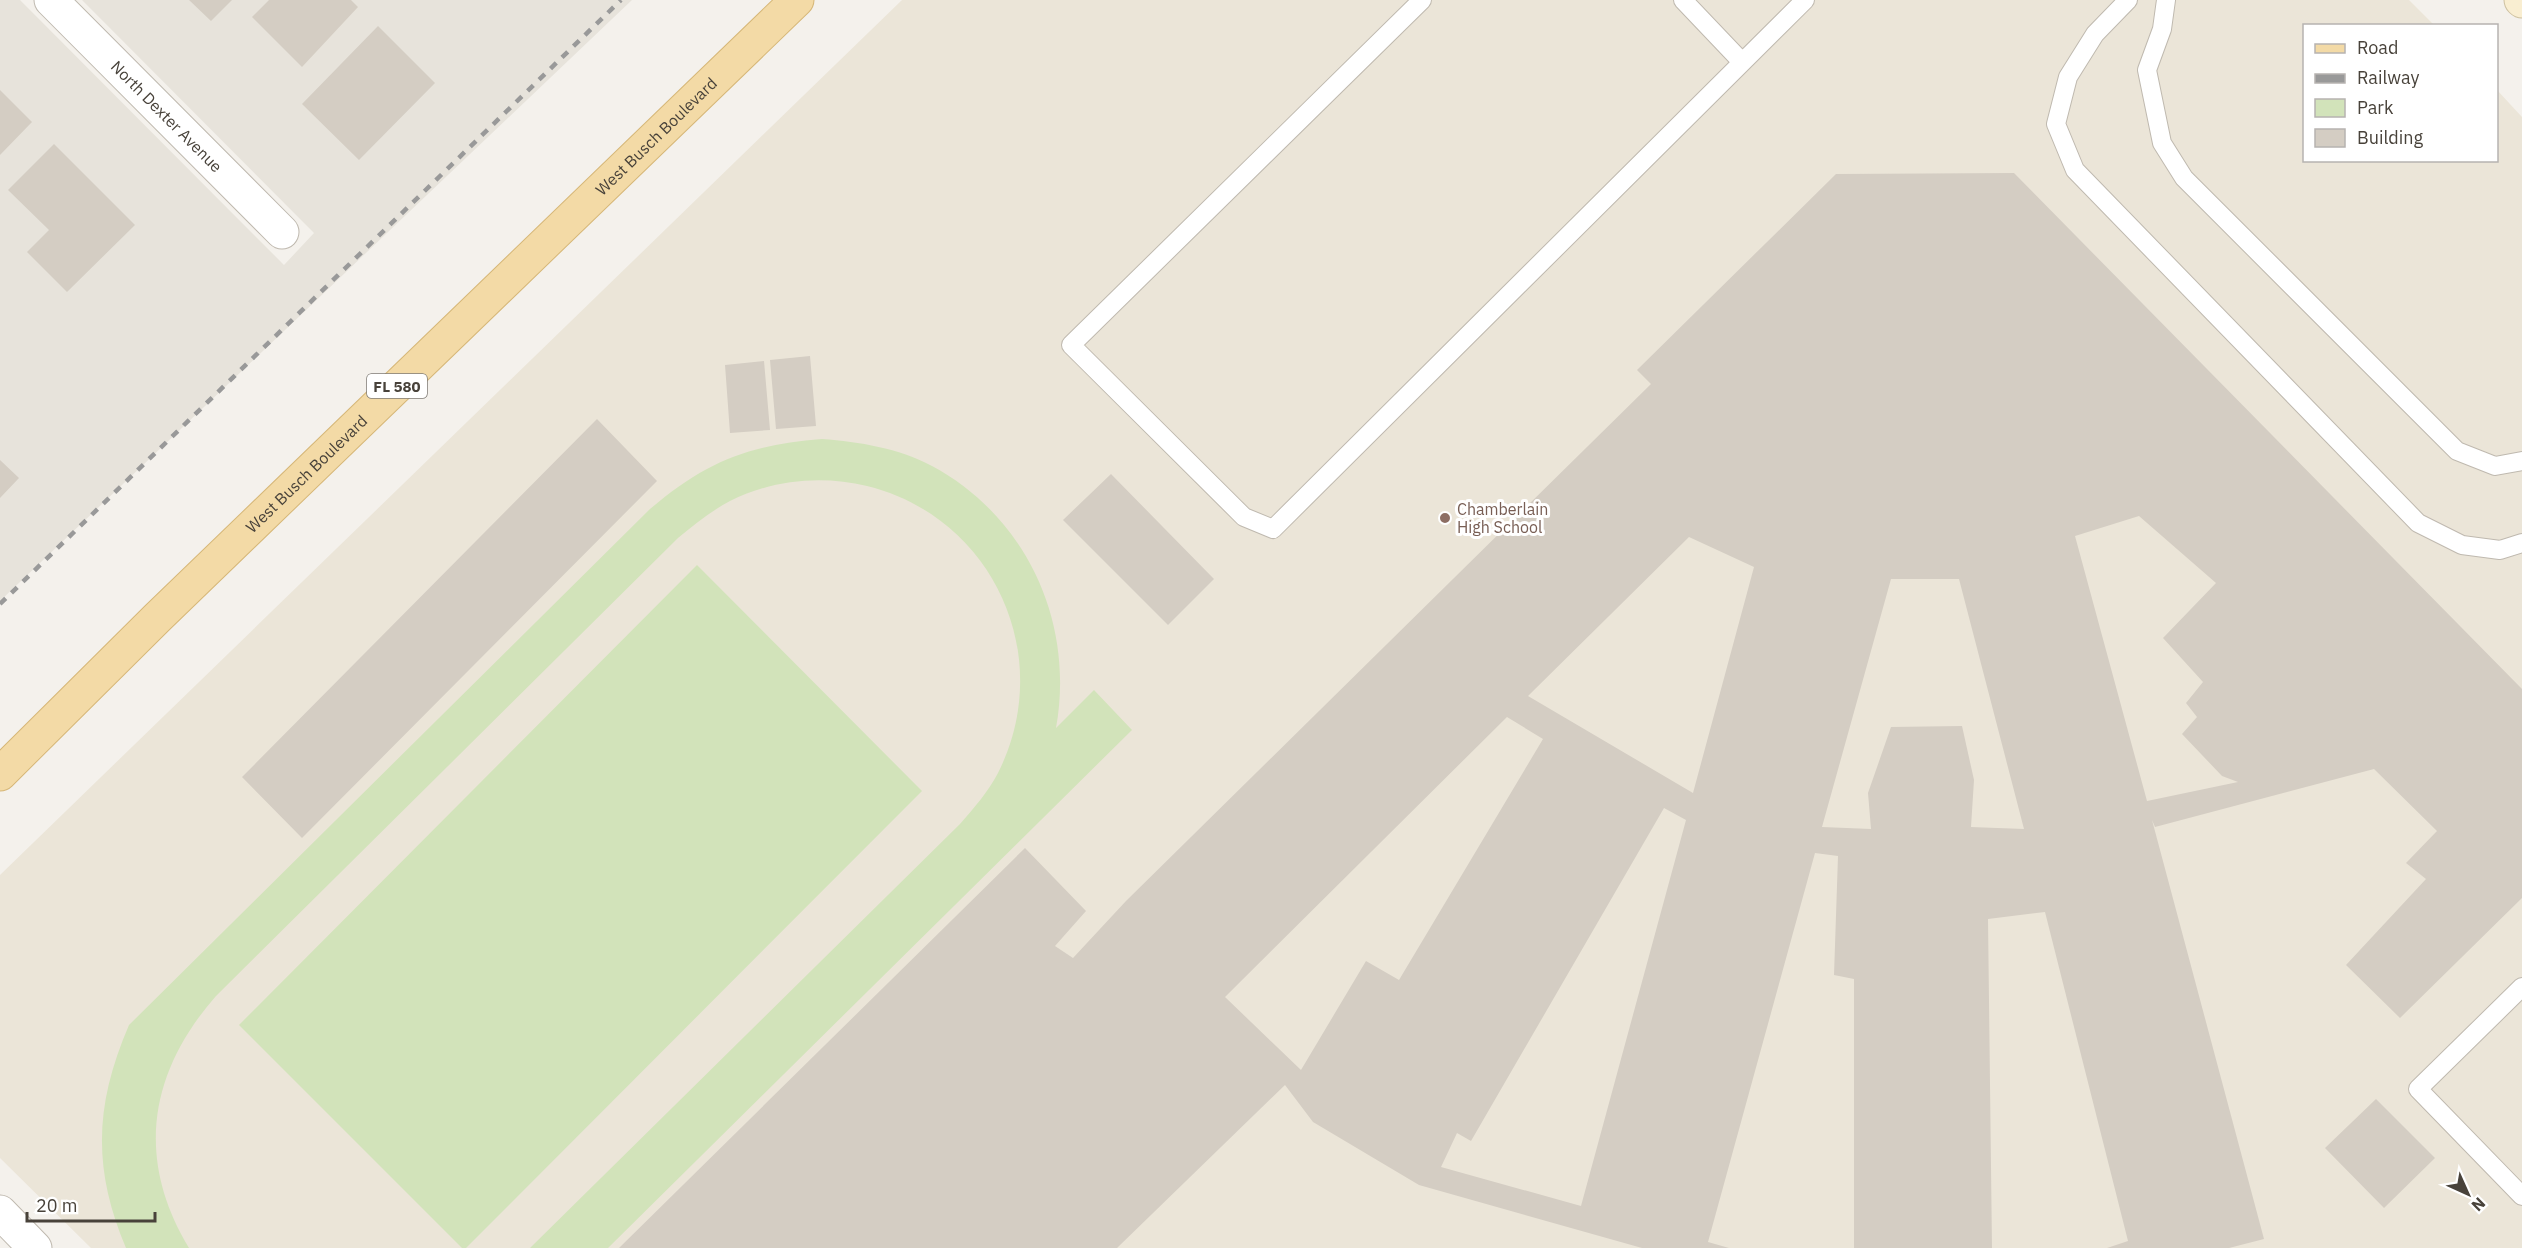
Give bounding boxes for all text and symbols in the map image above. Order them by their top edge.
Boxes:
legend [2303,24,2498,162]
text: Road [2357,36,2398,59]
street label: North Dexter Avenue [107,56,227,176]
text: Railway [2357,66,2419,89]
street label: West Busch Boulevard [591,73,721,199]
text: Park [2357,96,2394,119]
text: Building [2357,126,2424,149]
road number: FL 580 [367,374,427,398]
street label: West Busch Boulevard [242,411,371,537]
place label: Chamberlain High School [1457,499,1548,537]
marker: Chamberlain High School [1438,511,1452,525]
north arrow [2438,1164,2498,1224]
scale bar [27,1185,154,1223]
text: N [2467,1193,2490,1216]
text: 20 m [36,1194,78,1217]

